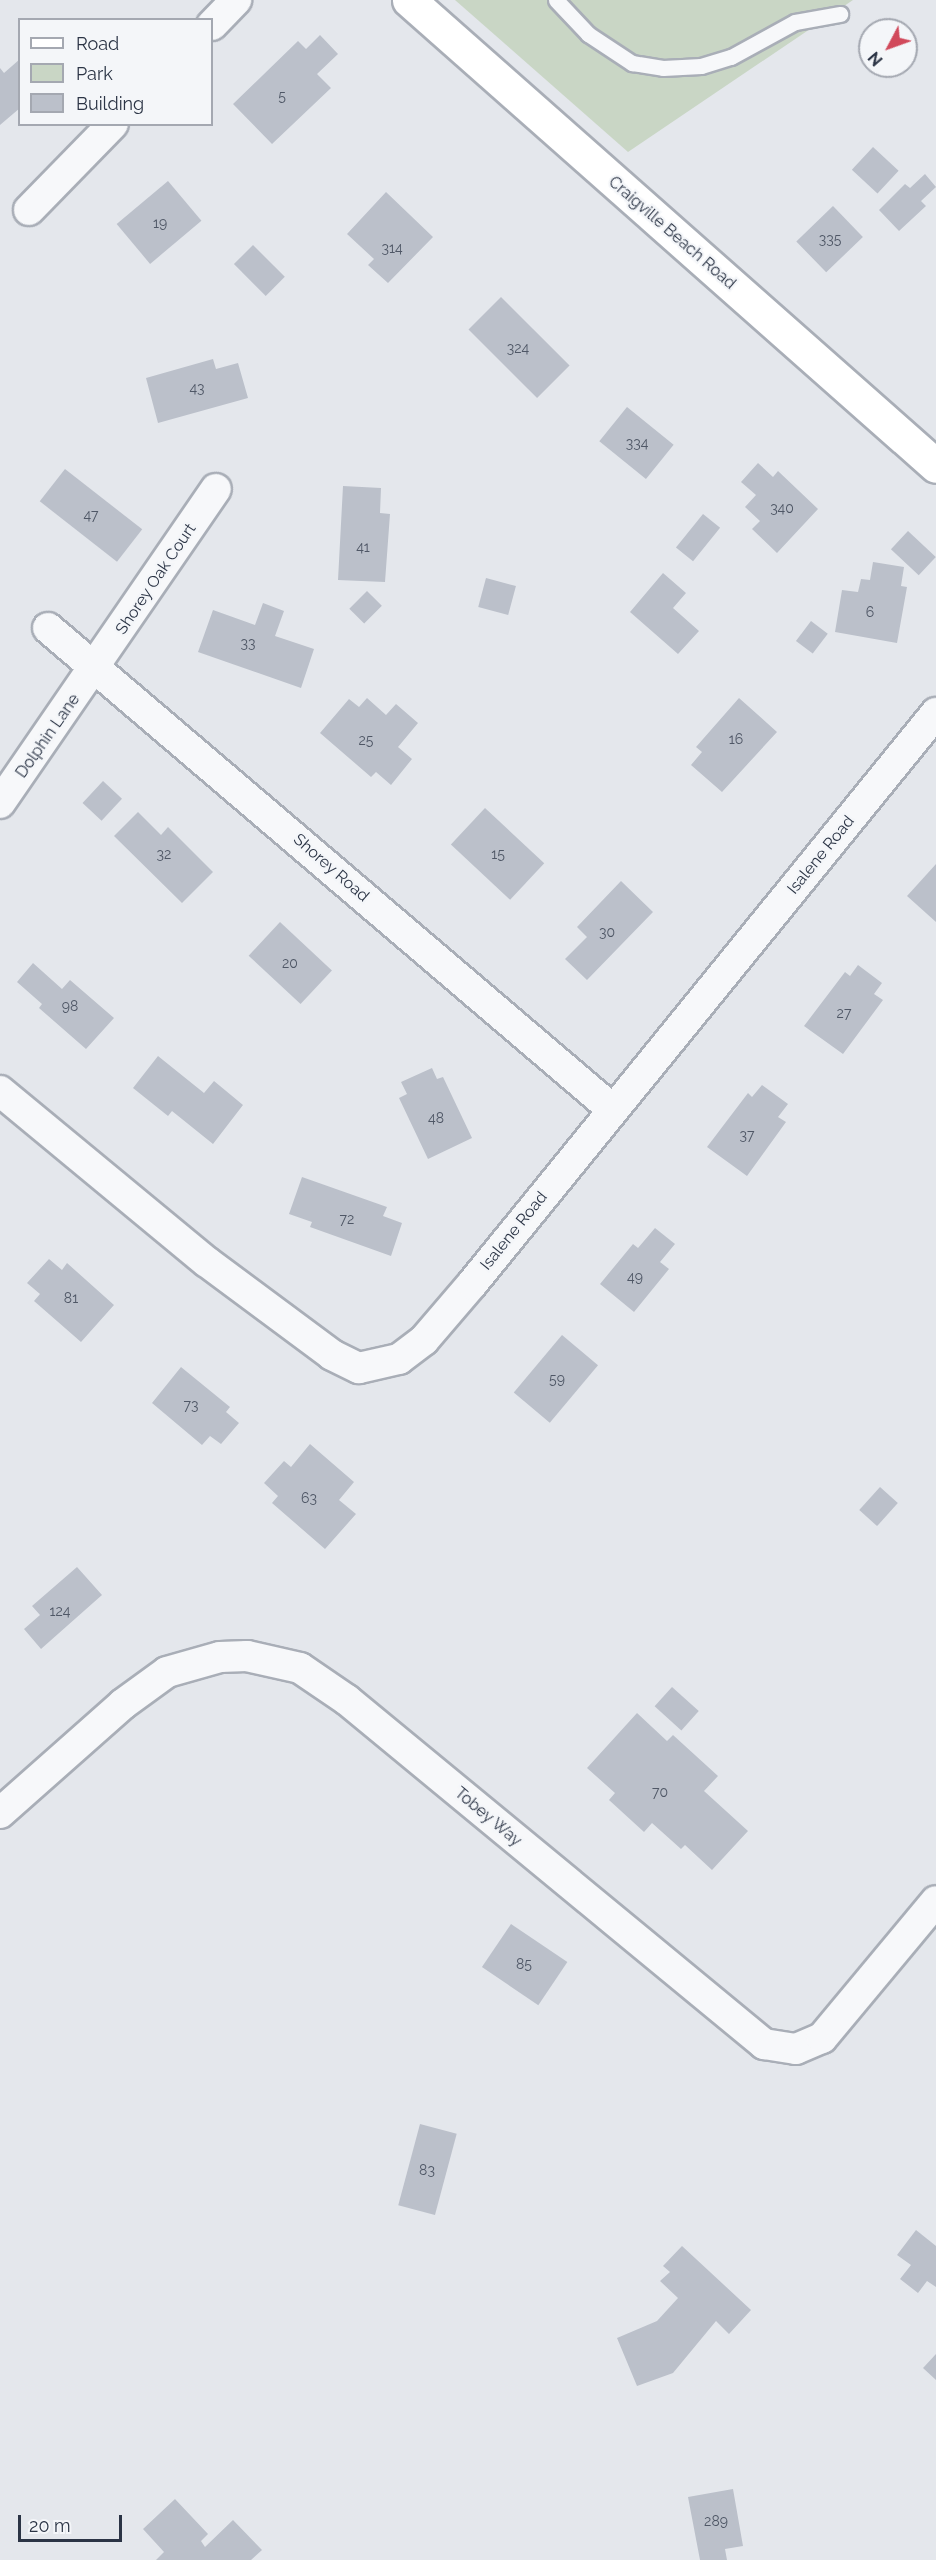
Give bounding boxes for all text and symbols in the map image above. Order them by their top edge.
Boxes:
legend [18,18,213,126]
north arrow [858,18,918,78]
text: Road [76,33,119,54]
text: N [864,48,887,70]
text: Park [76,63,113,84]
house number: 5 [278,88,286,104]
text: Building [76,93,144,114]
street label: Craigville Beach Road [605,173,739,293]
house number: 19 [153,215,167,231]
house number: 335 [819,231,841,247]
house number: 314 [381,240,403,256]
house number: 324 [507,340,529,356]
house number: 43 [189,380,205,396]
house number: 334 [626,435,648,451]
house number: 340 [770,500,794,516]
house number: 47 [83,507,99,523]
street label: Shorey Oak Court [112,520,200,638]
house number: 41 [356,539,370,555]
house number: 6 [866,604,874,620]
house number: 33 [241,635,255,651]
street label: Dolphin Lane [12,690,84,782]
house number: 16 [729,731,743,747]
house number: 25 [359,732,373,748]
street label: Isalene Road [784,812,858,898]
street label: Shorey Road [289,830,373,906]
house number: 32 [157,846,171,862]
house number: 15 [491,846,505,862]
house number: 30 [599,924,615,940]
house number: 20 [282,955,298,971]
house number: 98 [62,998,78,1014]
house number: 27 [837,1005,851,1021]
house number: 48 [428,1110,444,1126]
house number: 37 [740,1127,754,1143]
street label: Isalene Road [477,1188,551,1274]
house number: 72 [340,1211,354,1227]
house number: 49 [627,1269,643,1285]
house number: 81 [64,1290,78,1306]
house number: 59 [549,1371,565,1387]
house number: 73 [184,1397,198,1413]
house number: 63 [301,1490,317,1506]
house number: 124 [50,1603,70,1619]
street label: Tobey Way [450,1783,526,1851]
house number: 70 [652,1784,668,1800]
house number: 85 [516,1956,532,1972]
house number: 83 [419,2162,435,2178]
scale bar [21,2503,124,2541]
house number: 289 [704,2513,728,2529]
text: 20 m [29,2515,71,2536]

